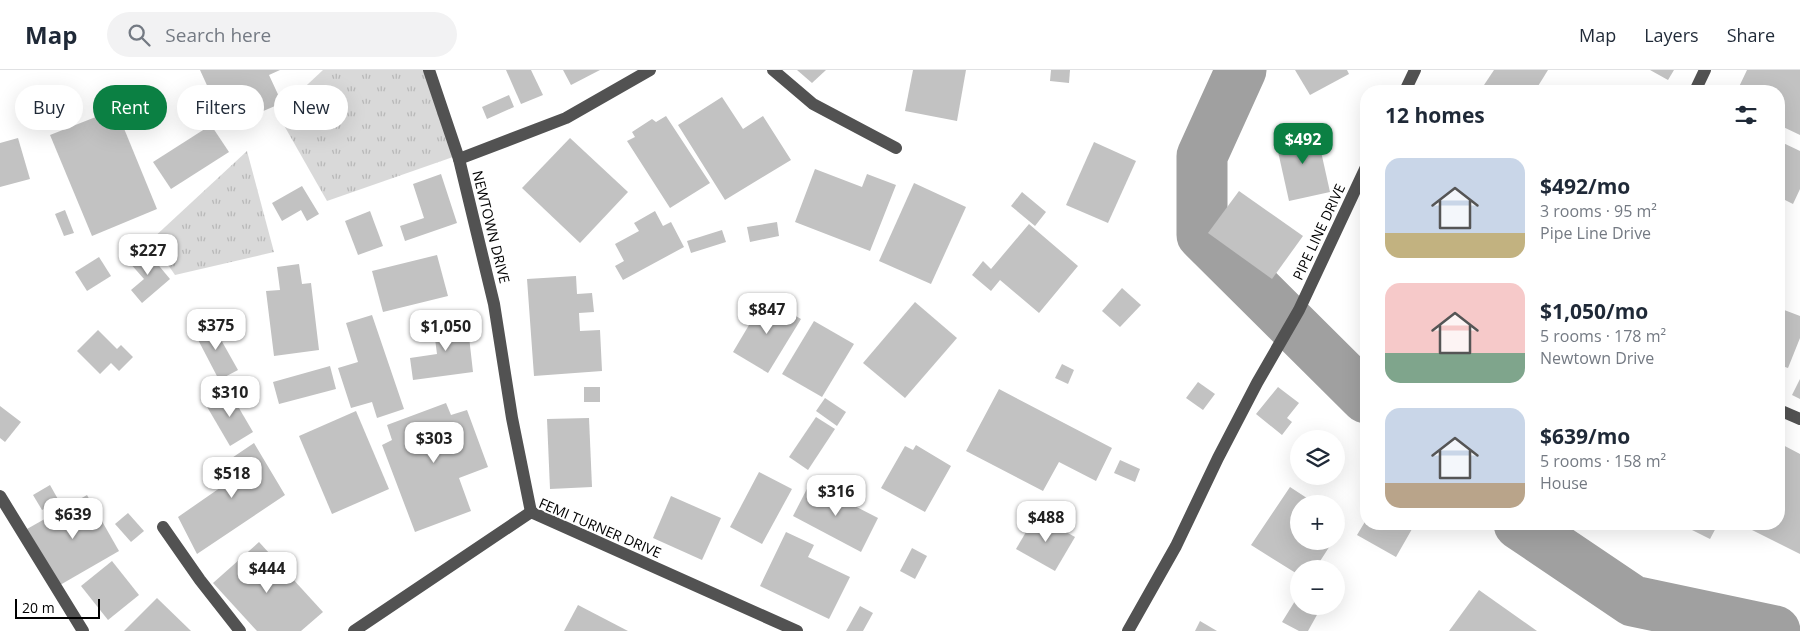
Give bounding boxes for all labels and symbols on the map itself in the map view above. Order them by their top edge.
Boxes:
pin: $492 [1273,122,1333,165]
street label: NEWTOWN DRIVE [468,168,515,285]
street label: PIPE LINE DRIVE [1288,181,1349,283]
pin: $227 [118,234,178,276]
pin: $847 [737,292,797,335]
pin: $375 [186,308,246,351]
pin: $1,050 [405,310,487,352]
pin: $310 [200,376,260,418]
pin: $303 [404,422,464,464]
pin: $518 [202,456,262,499]
pin: $316 [806,474,866,517]
street label: FEMI TURNER DRIVE [536,493,664,562]
pin: $639 [43,498,103,540]
pin: $488 [1016,500,1076,543]
pin: $444 [237,552,297,594]
scale bar [15,596,100,619]

